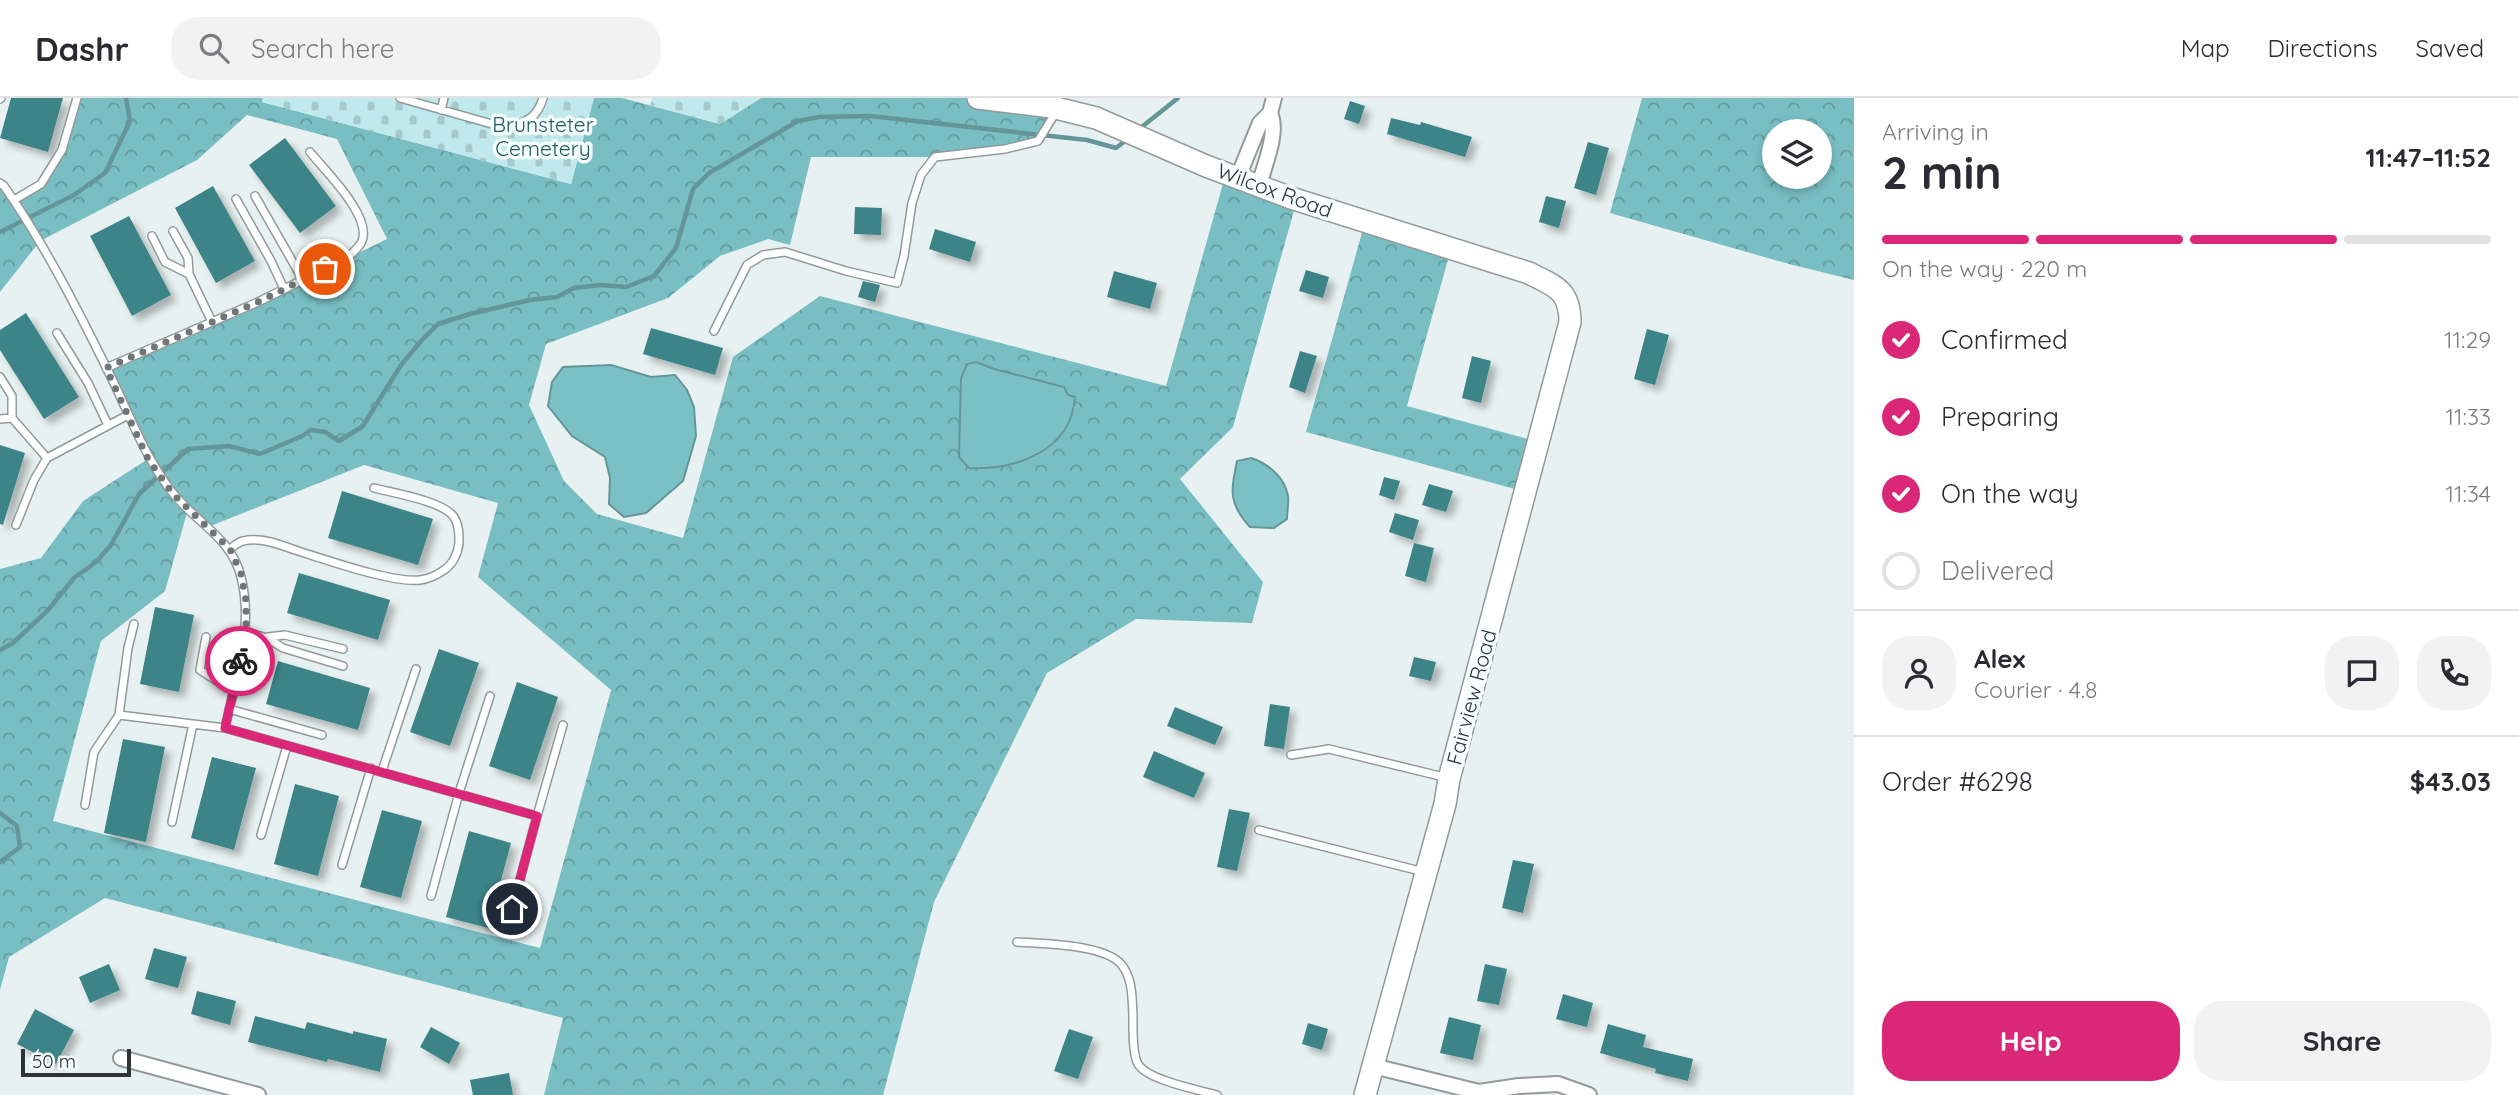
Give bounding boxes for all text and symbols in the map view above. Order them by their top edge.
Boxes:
search box [171,17,661,80]
text: Dashr [35,28,129,69]
icon: search [195,29,233,67]
text: Search here [251,32,394,65]
text: Map [2181,33,2230,63]
text: Directions [2268,33,2378,63]
text: Saved [2416,33,2484,63]
park label: Brunsteter Cemetery [492,111,594,161]
text: Arriving in [1882,117,1989,146]
map controls [1762,119,1832,189]
button: layers [1762,119,1832,189]
text: 11:47–11:52 [2365,141,2491,174]
text: 2 min [1882,143,2002,201]
street label: Wilcox Road [1214,157,1336,223]
pin [295,239,355,299]
icon: bag [306,250,344,288]
text: On the way · 220 m [1882,254,2087,283]
icon: check [1882,321,1920,359]
text: Confirmed [1941,323,2068,356]
text: 11:29 [2444,325,2491,354]
icon: check [1882,398,1920,436]
text: Preparing [1941,400,2059,433]
text: 11:33 [2446,402,2491,431]
icon: check [1882,475,1920,513]
text: On the way [1941,477,2079,510]
text: 11:34 [2446,479,2491,508]
text: Delivered [1941,554,2054,587]
courier [205,626,275,696]
street label: Fairview Road [1440,627,1502,767]
button: person [1882,636,1956,710]
button: chat [2325,636,2399,710]
button: phone [2417,636,2491,710]
icon: bike [221,642,259,680]
text: Alex [1974,642,2025,675]
text: Courier · 4.8 [1974,675,2097,704]
text: Order #6298 [1882,765,2033,798]
text: $43.03 [2410,765,2491,798]
pin [482,879,542,939]
icon: home [493,890,531,928]
button: Help [1882,1001,2180,1081]
button: Share [2194,1001,2491,1081]
scale bar [21,1046,131,1078]
text: 50 m [32,1049,76,1073]

